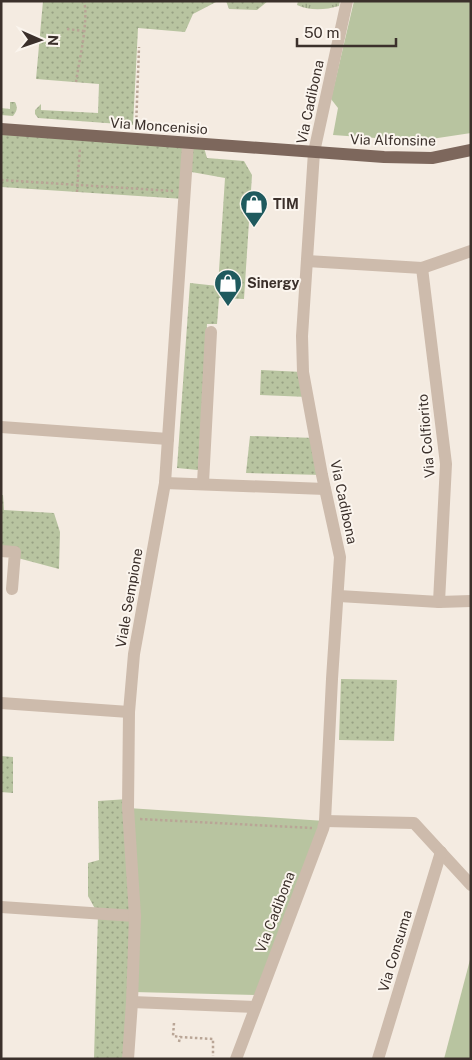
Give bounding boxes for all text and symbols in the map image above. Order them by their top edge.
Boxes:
north arrow [15,15,65,65]
scale bar [297,15,396,47]
text: 50 m [304,24,339,41]
text: N [45,35,61,46]
street label: Via Cadibona [293,59,327,145]
street label: Via Moncenisio [110,115,208,137]
street label: Via Alfonsine [350,131,436,149]
shop icon: TIM [239,189,269,228]
place label: TIM [273,196,299,212]
shop icon: Sinergy [213,268,243,307]
place label: Sinergy [247,275,299,291]
street label: Via Colfiorito [414,393,438,479]
street label: Via Cadibona [327,459,361,545]
street label: Viale Sempione [112,547,146,649]
street label: Via Cadibona [252,869,298,955]
street label: Via Consuma [375,908,415,994]

